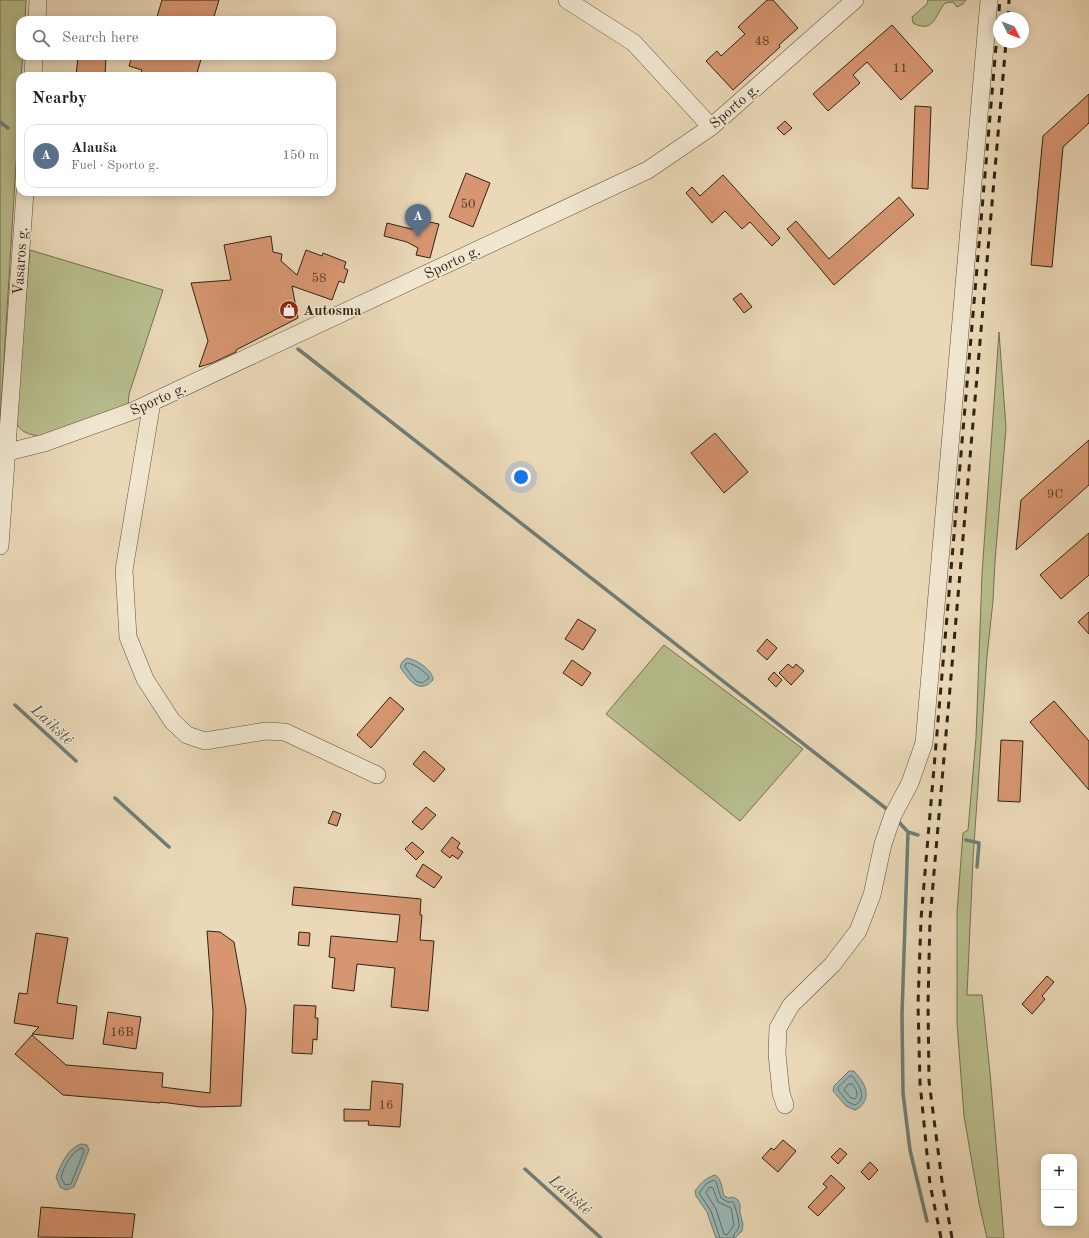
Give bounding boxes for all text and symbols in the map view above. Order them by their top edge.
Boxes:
north arrow [993,12,1029,48]
search box [16,16,336,60]
icon: search [30,27,52,49]
text: Search here [62,31,139,46]
house number: 48 [754,35,770,48]
house number: 11 [892,62,908,75]
street label: Sporto g. [707,82,762,132]
text: Nearby [32,90,87,107]
text: Alauša [71,141,117,156]
text: A [41,149,51,162]
text: 150 m [282,149,319,162]
text: Fuel · Sporto g. [71,159,159,172]
house number: 50 [460,198,476,211]
pin: A [405,204,431,237]
street label: Vasaros g. [12,227,31,296]
street label: Sporto g. [422,244,483,283]
house number: 58 [311,272,327,285]
shop icon: Autosma [278,299,300,321]
place label: Autosma [303,304,362,319]
street label: Sporto g. [128,381,189,419]
your location [511,467,531,487]
house number: 9C [1047,488,1063,501]
water label: Laikštė [27,702,76,749]
house number: 16B [110,1026,134,1039]
house number: 16 [378,1099,394,1112]
map controls [1041,1154,1077,1226]
button: + [1041,1154,1077,1190]
water label: Laikštė [545,1172,594,1219]
button: − [1041,1190,1077,1226]

